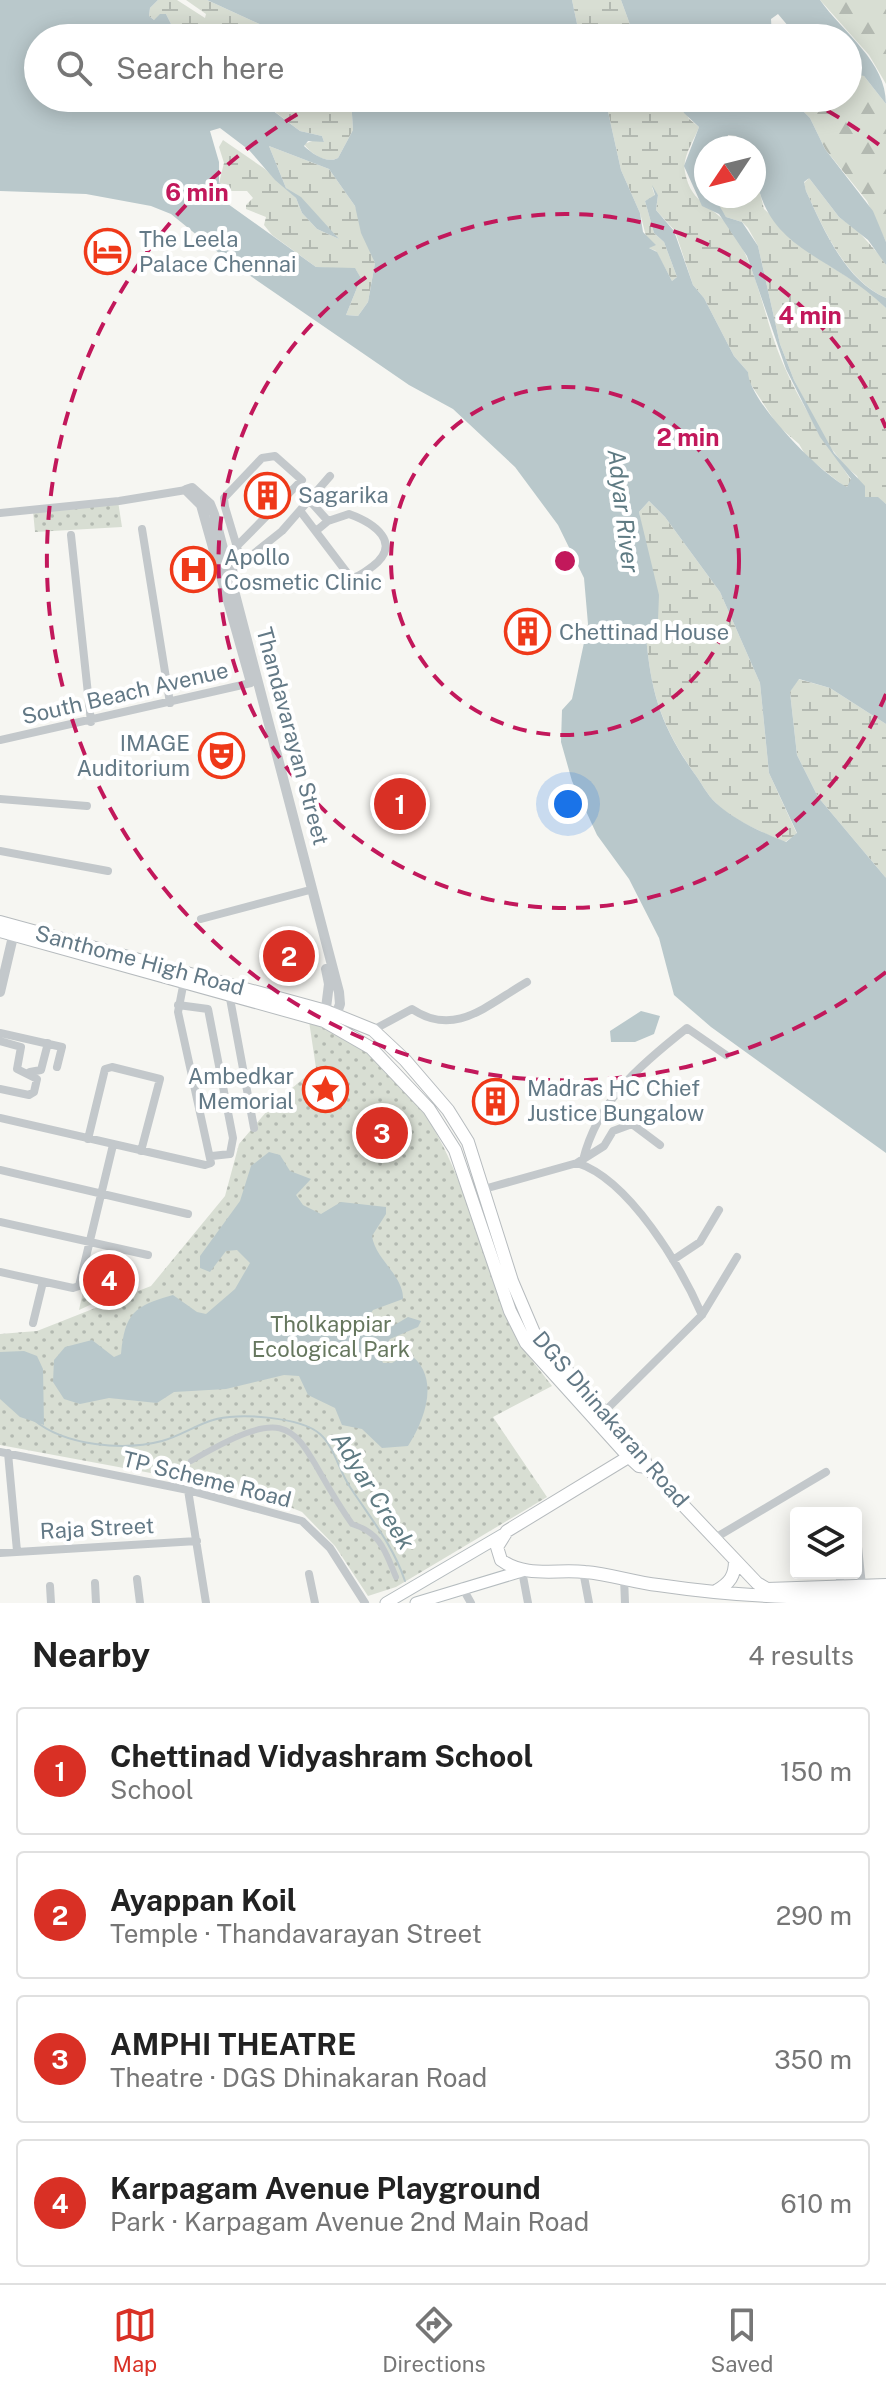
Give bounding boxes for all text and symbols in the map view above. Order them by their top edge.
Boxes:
search box [24,24,862,112]
icon: search [52,46,96,90]
text: Search here [116,50,284,86]
north arrow [694,136,766,208]
text: 6 min [165,178,229,206]
place label: The Leela Palace Chennai [139,226,297,277]
hotel icon: The Leela Palace Chennai [84,228,132,276]
text: 4 min [778,301,842,329]
text: 2 min [657,423,719,451]
water label: Adyar River [603,447,646,575]
building icon: Sagarika [243,471,291,519]
place label: Sagarika [298,482,389,508]
place label: Apollo Cosmetic Clinic [224,544,382,595]
hospital icon: Apollo Cosmetic Clinic [169,546,217,594]
centre of rings [551,547,579,575]
building icon: Chettinad House [504,608,552,656]
place label: Chettinad House [559,619,729,645]
street label: Thandavarayan Street [251,624,335,848]
street label: South Beach Avenue [19,657,231,729]
place label: IMAGE Auditorium [76,730,190,781]
theatre icon: IMAGE Auditorium [197,732,245,780]
pin: 1 [374,774,426,834]
your location [548,784,588,824]
street label: Santhome High Road [33,920,247,1000]
pin: 2 [263,926,315,986]
place label: Ambedkar Memorial [188,1063,294,1114]
place icon: Ambedkar Memorial [301,1065,349,1113]
place label: Madras HC Chief Justice Bungalow [527,1075,704,1126]
building icon: Madras HC Chief Justice Bungalow [472,1077,520,1125]
pin: 3 [356,1103,408,1163]
pin: 4 [83,1250,135,1310]
park label: Tholkappiar Ecological Park [252,1311,410,1362]
street label: DGS Dhinakaran Road [528,1326,694,1512]
water label: Adyar Creek [327,1426,421,1554]
street label: TP Scheme Road [120,1445,294,1513]
map controls [790,1507,862,1579]
button: layers [790,1507,862,1579]
street label: Raja Street [39,1512,155,1544]
text: Nearby [32,1635,150,1675]
text: 4 results [748,1640,854,1671]
text: Chettinad Vidyashram School [110,1738,533,1774]
text: 1 [54,1756,66,1787]
text: 150 m [780,1756,852,1787]
text: School [110,1774,194,1805]
text: Ayappan Koil [110,1882,297,1918]
text: 2 [52,1900,68,1931]
text: 290 m [776,1900,852,1931]
text: Temple · Thandavarayan Street [110,1918,482,1949]
text: AMPHI THEATRE [110,2026,356,2062]
text: 3 [51,2044,69,2075]
text: 350 m [774,2044,852,2075]
text: Theatre · DGS Dhinakaran Road [110,2062,487,2093]
text: Karpagam Avenue Playground [110,2170,541,2206]
text: 4 [51,2188,69,2219]
text: 610 m [781,2188,852,2219]
text: Park · Karpagam Avenue 2nd Main Road [110,2206,589,2237]
tab: Map [113,2303,157,2377]
tab: Directions [382,2303,486,2377]
tab: Saved [711,2303,773,2377]

